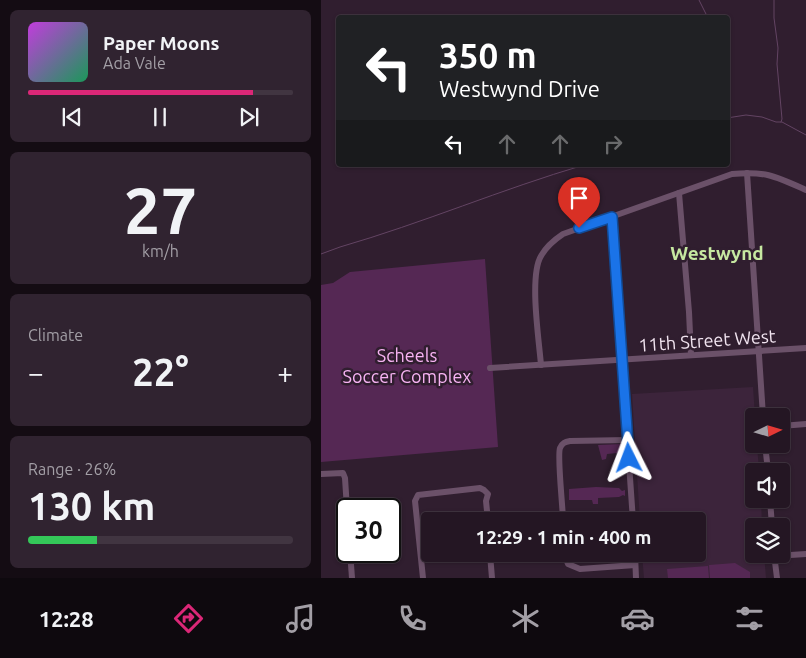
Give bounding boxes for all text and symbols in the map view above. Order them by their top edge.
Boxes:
text: Paper Moons [103,32,220,54]
icon: left [356,35,421,100]
text: 350 m [439,35,537,75]
text: Ada Vale [103,54,166,72]
text: Westwynd Drive [439,76,600,101]
icon: previous [58,103,86,131]
icon: pause [146,103,174,131]
icon: next [235,103,263,131]
icon: left [440,130,468,158]
icon: ahead [493,130,521,158]
icon: ahead [546,130,574,158]
icon: right [599,130,627,158]
text: 27 [124,173,197,246]
pin [558,177,600,228]
icon: arrive [565,184,593,212]
text: km/h [142,242,179,260]
district label: Westwynd [670,242,764,264]
street label: 11th Street West [638,325,776,355]
text: Climate [28,326,83,344]
park label: Scheels Soccer Complex [343,345,471,386]
text: 22° [132,351,189,393]
text: − [28,357,44,388]
text: + [277,357,293,388]
north arrow [745,408,790,452]
map controls [745,408,790,563]
position arrow [602,431,654,483]
text: Range · 26% [28,460,116,478]
button: sound [745,463,790,508]
text: 130 km [28,485,155,527]
speed limit sign: 30 [336,498,401,563]
button: layers [745,518,790,563]
text: 12:29 · 1 min · 400 m [476,526,651,548]
icon: directions [171,601,206,636]
icon: music [283,601,318,636]
icon: phone [395,601,430,636]
icon: climate [508,601,543,636]
icon: car [620,601,655,636]
icon: filters [732,601,767,636]
text: 12:28 [39,606,94,631]

